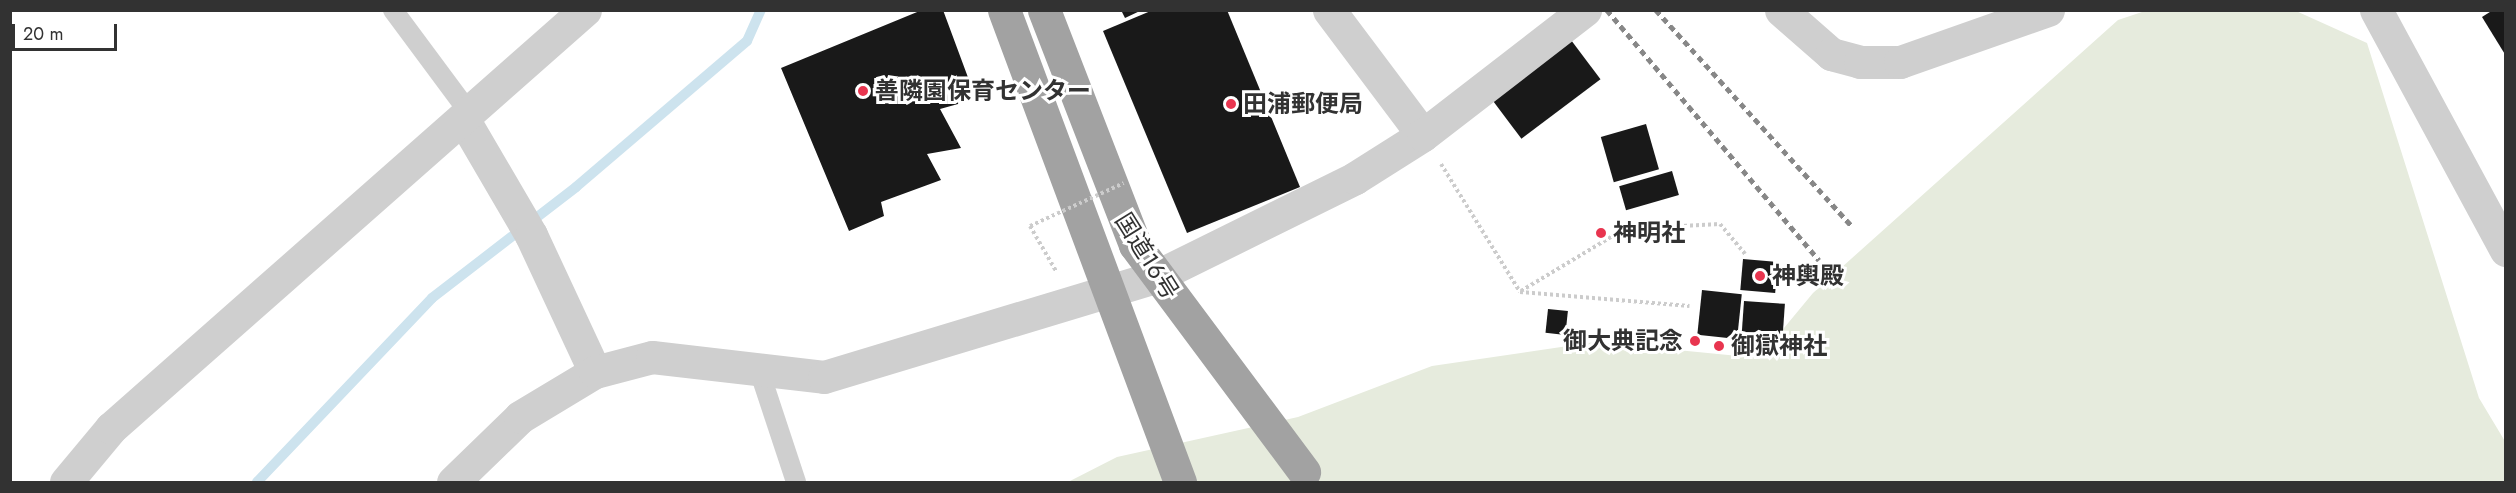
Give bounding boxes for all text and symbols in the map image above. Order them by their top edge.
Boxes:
scale bar [15,12,120,50]
text: 20 m [23,21,63,47]
place label: 善隣園保育センター [875,77,1091,105]
marker: 善隣園保育センター [856,84,870,98]
place label: 田浦郵便局 [1243,90,1363,118]
marker: 田浦郵便局 [1224,97,1238,111]
street label: 国道16号 [1109,207,1185,305]
place label: 神明社 [1613,219,1685,247]
marker: 神明社 [1594,226,1608,240]
place label: 神輿殿 [1772,262,1844,290]
marker: 神輿殿 [1753,269,1767,283]
place label: 御大典記念 [1563,327,1683,355]
place label: 御獄神社 [1731,332,1827,360]
marker: 御大典記念 [1688,334,1702,348]
marker: 御獄神社 [1712,339,1726,353]

